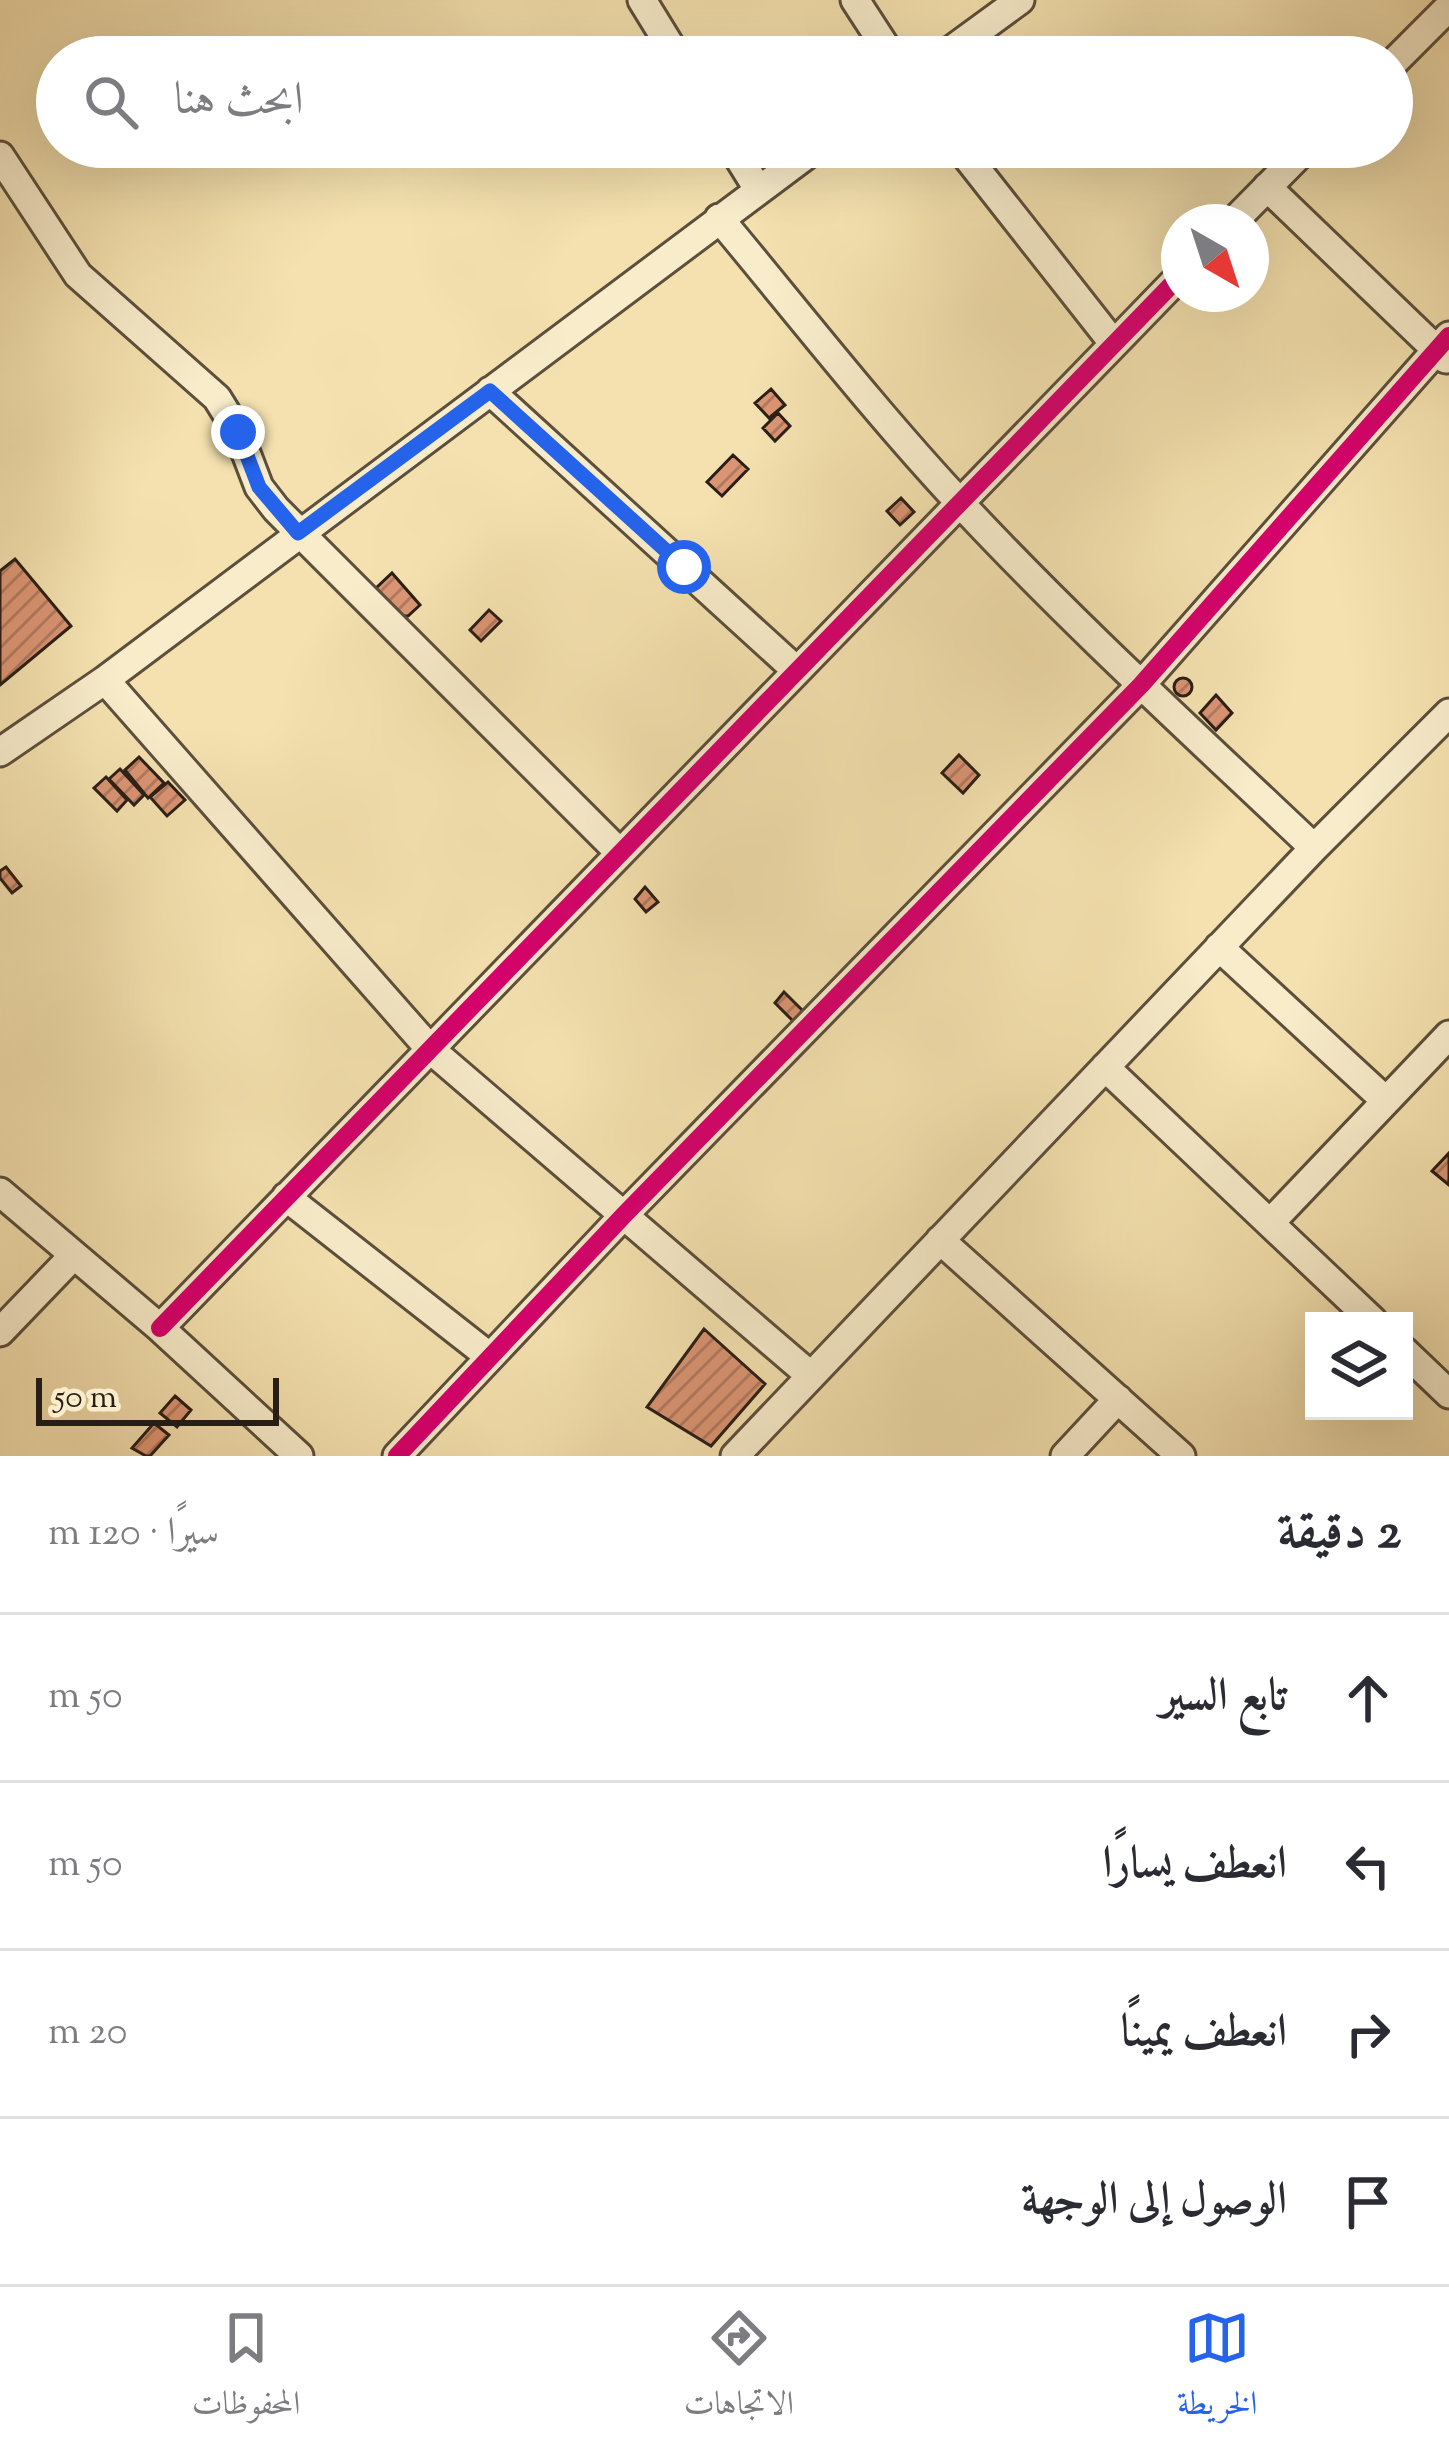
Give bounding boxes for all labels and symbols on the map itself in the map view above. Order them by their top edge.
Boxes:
north arrow [1161,204,1269,312]
route end [211,405,265,459]
route start [657,540,711,594]
scale bar [36,1372,279,1425]

